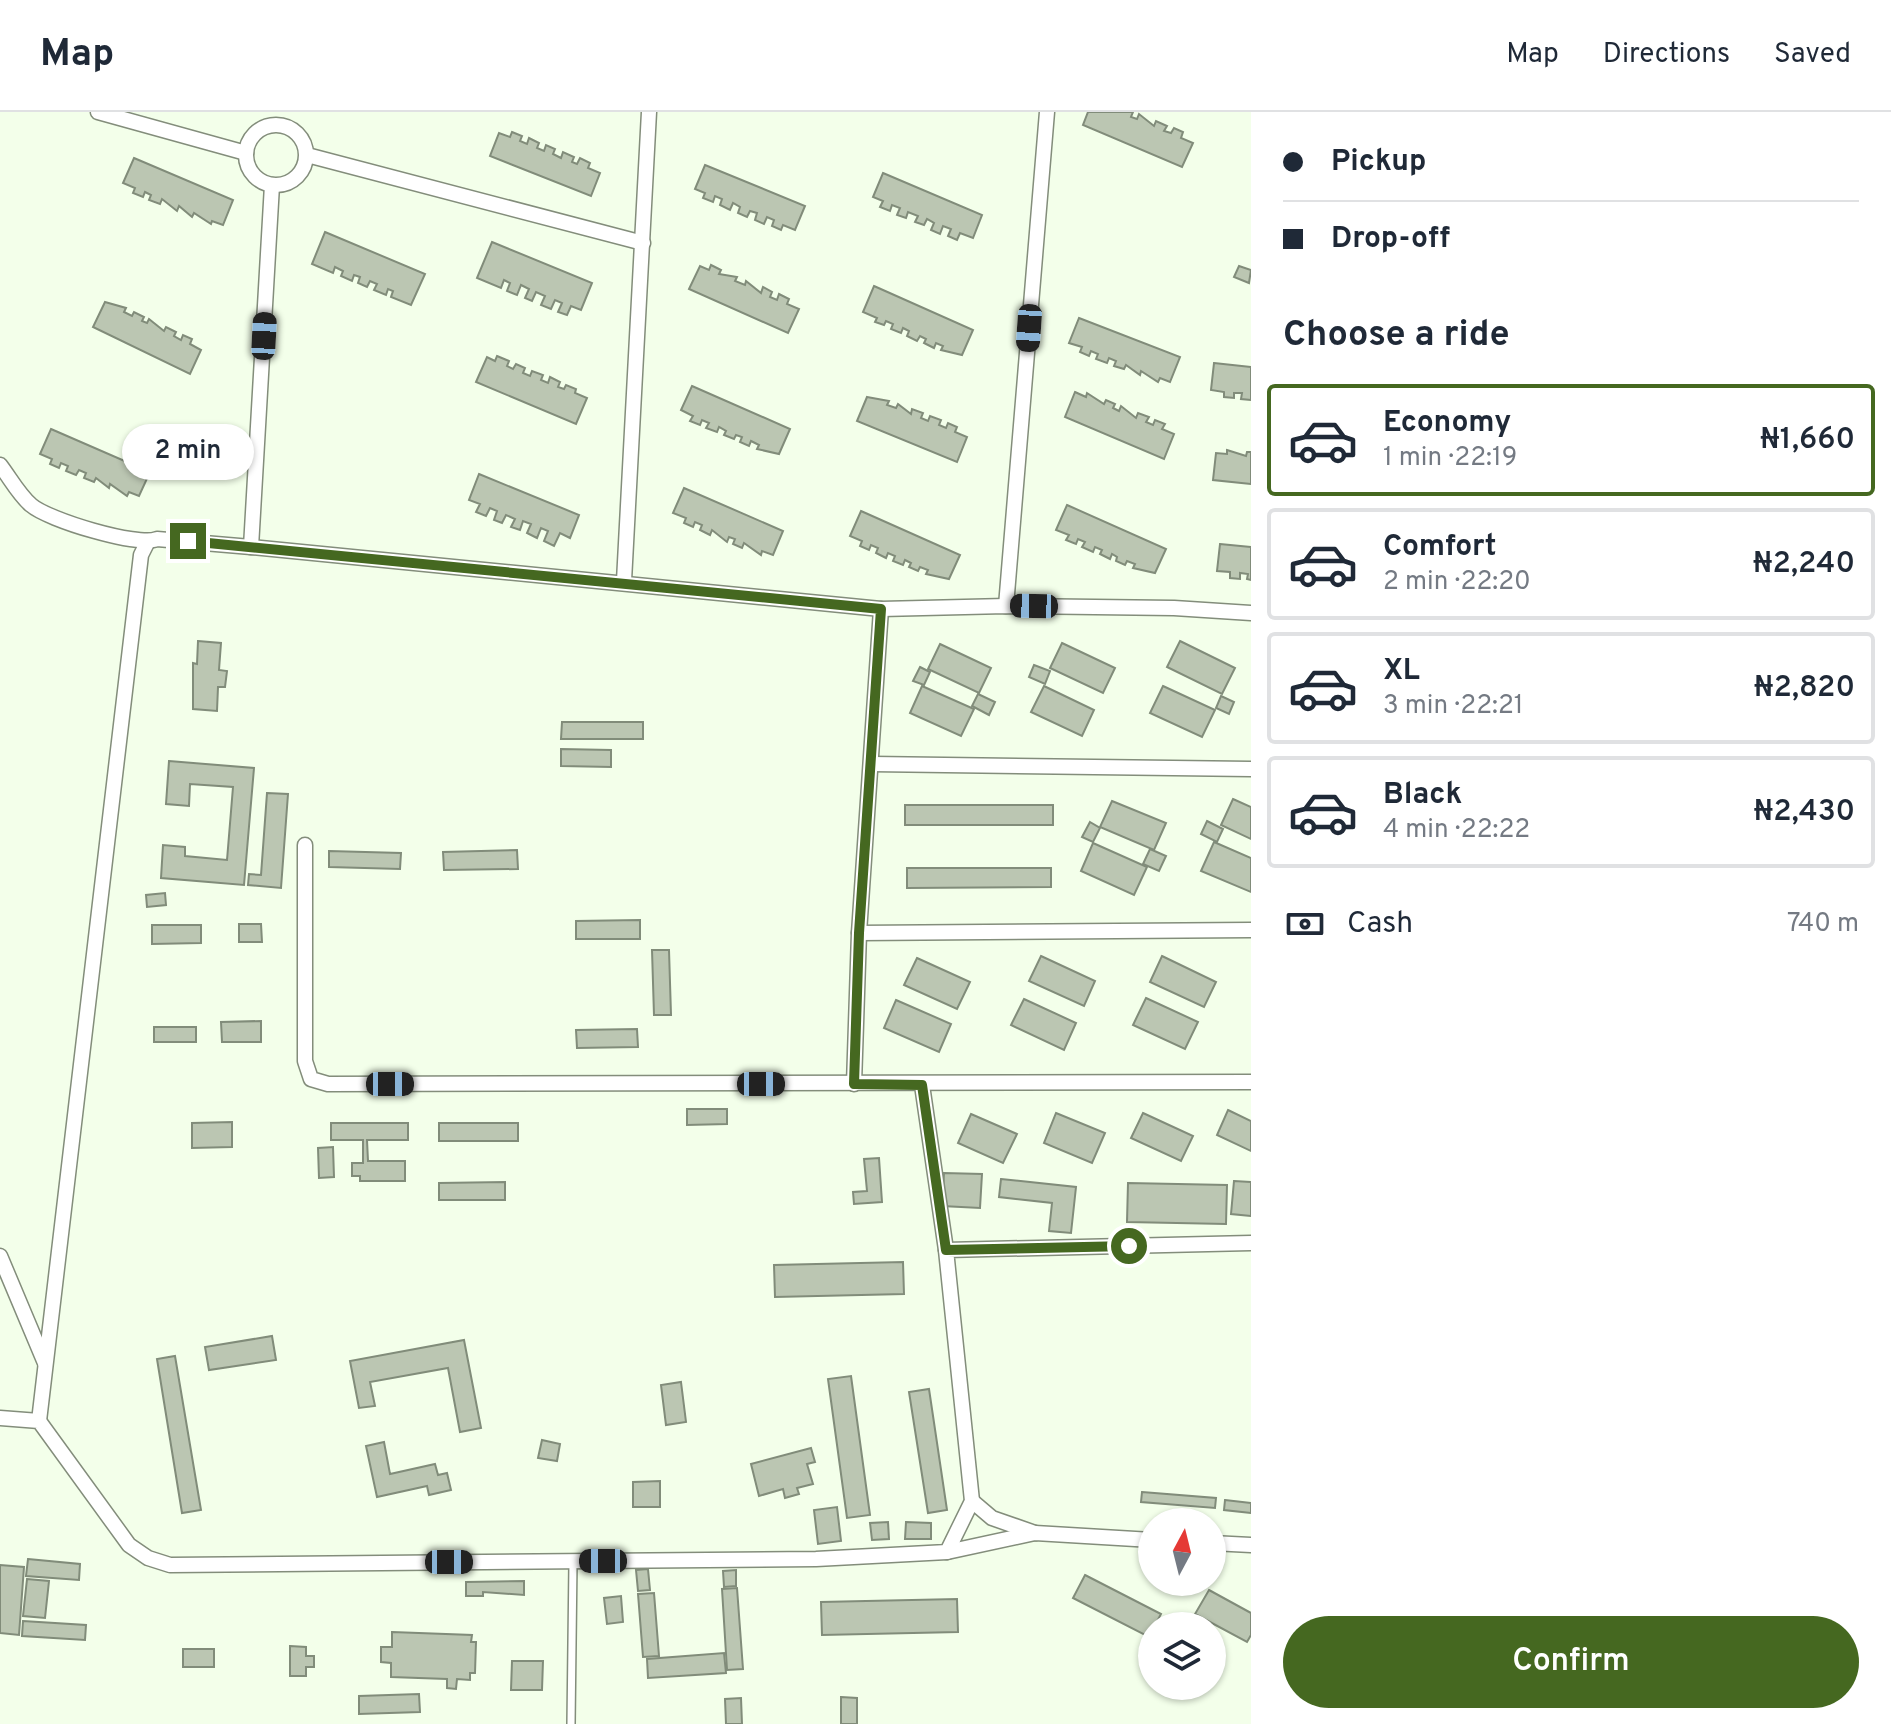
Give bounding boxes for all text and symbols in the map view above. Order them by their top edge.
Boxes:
text: Map [40,31,114,80]
text: Map [1506,37,1559,73]
text: Directions [1603,37,1730,73]
text: Saved [1774,37,1851,73]
text: Pickup [1331,144,1426,181]
text: Drop-off [1331,221,1450,258]
car [1015,303,1043,353]
car [251,311,277,361]
text: Choose a ride [1283,313,1509,359]
icon: car [1287,404,1359,476]
text: Economy [1383,405,1511,442]
text: ₦1,660 [1760,422,1855,459]
callout: 2 min [122,425,254,481]
text: 2 min [154,435,222,468]
text: 1 min · 22:19 [1383,442,1517,475]
route end [170,523,206,559]
icon: car [1287,528,1359,600]
text: Comfort [1383,529,1496,566]
text: ₦2,240 [1753,546,1855,583]
text: 2 min · 22:20 [1383,566,1531,599]
car [1010,594,1058,618]
icon: car [1287,652,1359,724]
text: XL [1383,653,1420,690]
text: ₦2,820 [1754,670,1855,707]
text: 3 min · 22:21 [1383,690,1524,723]
icon: car [1287,776,1359,848]
text: Black [1383,777,1462,814]
text: ₦2,430 [1753,794,1855,831]
text: 4 min · 22:22 [1383,814,1530,847]
icon: cash [1283,902,1327,946]
text: Cash [1347,906,1413,943]
text: 740 m [1787,908,1859,941]
car [366,1072,414,1096]
car [737,1072,785,1096]
route start [1111,1228,1147,1264]
north arrow [1138,1508,1226,1596]
map controls [1138,1508,1226,1700]
car [579,1549,627,1573]
car [425,1550,473,1574]
button: layers [1138,1612,1226,1700]
button: Confirm [1283,1616,1859,1708]

